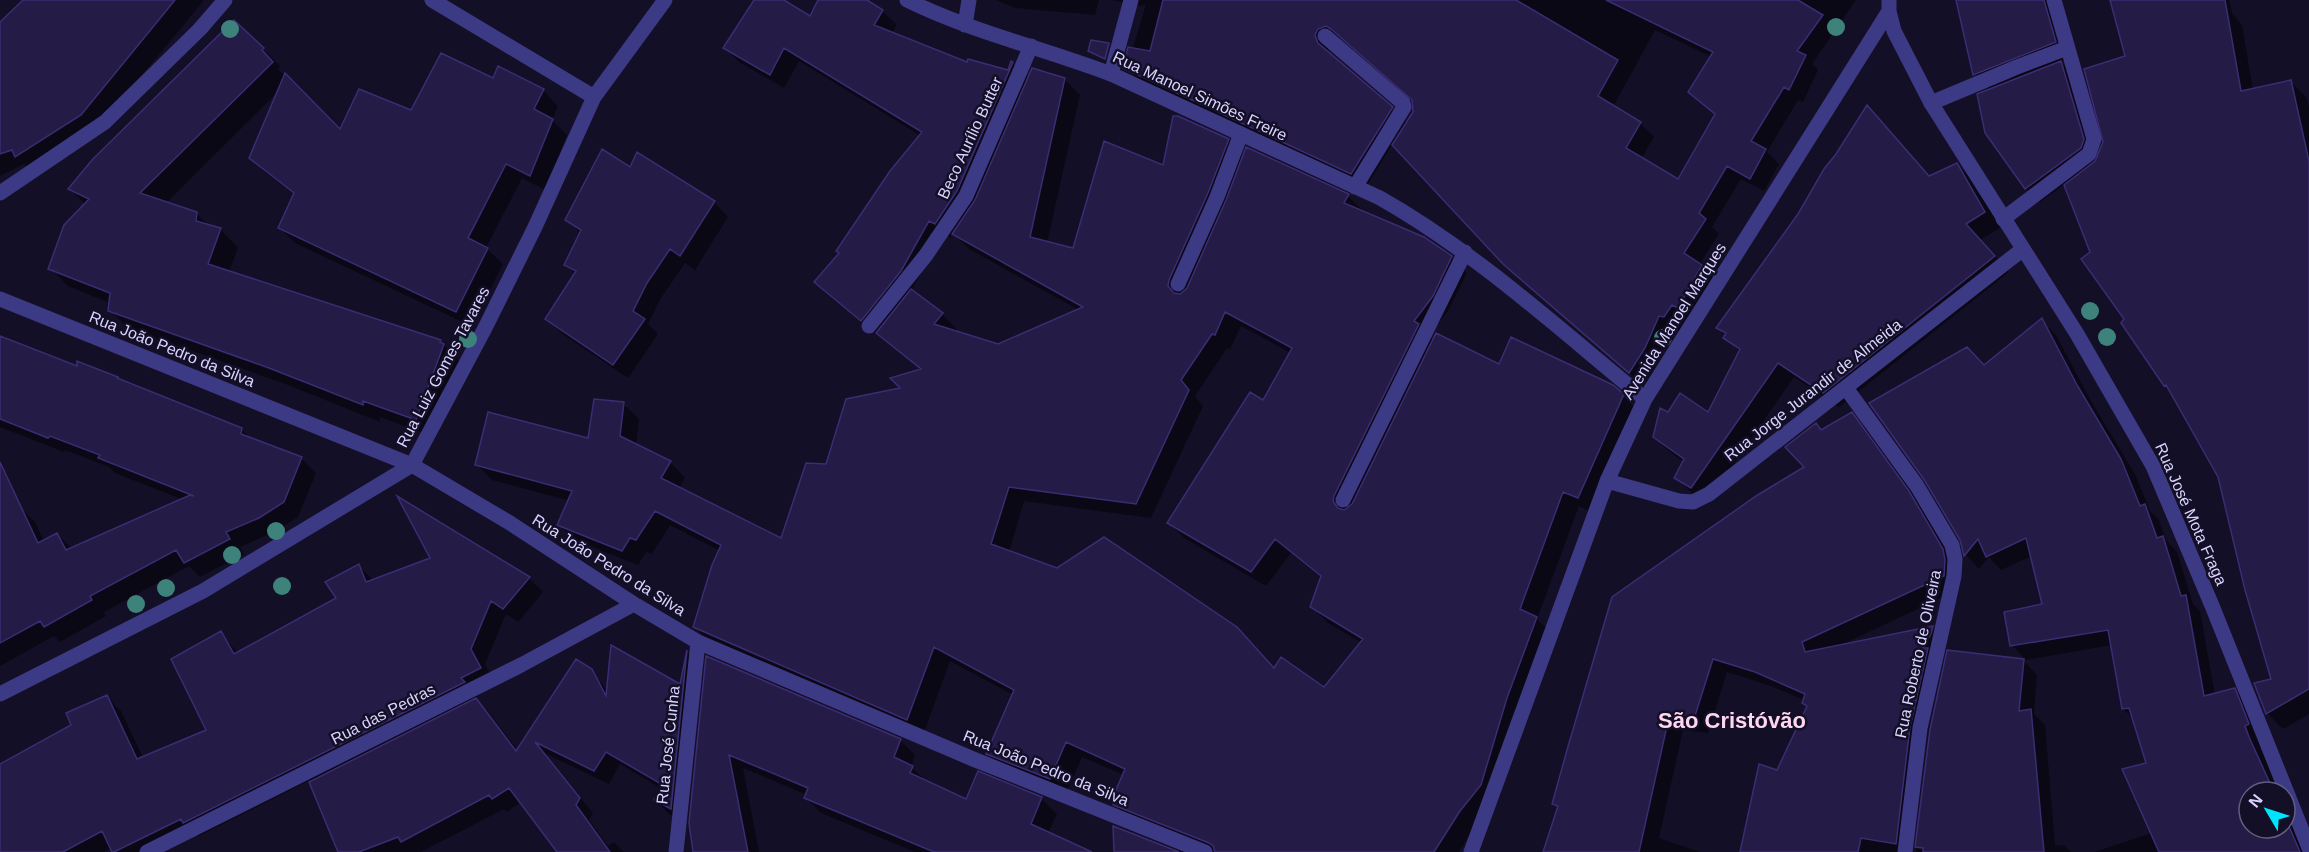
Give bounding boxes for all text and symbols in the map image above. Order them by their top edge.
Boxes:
street label: Rua Manoel Simões Freire [1110,48,1290,144]
street label: Beco Aurílio Butter [934,74,1006,202]
street label: Avenida Manoel Marques [1619,240,1729,402]
street label: Rua Luiz Gomes Tavares [393,284,493,450]
street label: Rua João Pedro da Silva [87,308,257,390]
street label: Rua Jorge Jurandir de Almeida [1721,316,1905,464]
street label: Rua José Mota Fraga [2152,440,2230,588]
street label: Rua João Pedro da Silva [529,511,689,619]
street label: Rua Roberto de Oliveira [1892,568,1944,740]
street label: Rua das Pedras [328,680,438,748]
street label: Rua José Cunha [653,685,683,805]
district label: São Cristóvão [1658,708,1806,733]
street label: Rua João Pedro da Silva [961,727,1131,809]
north arrow [2237,780,2297,840]
text: N [2245,791,2266,811]

